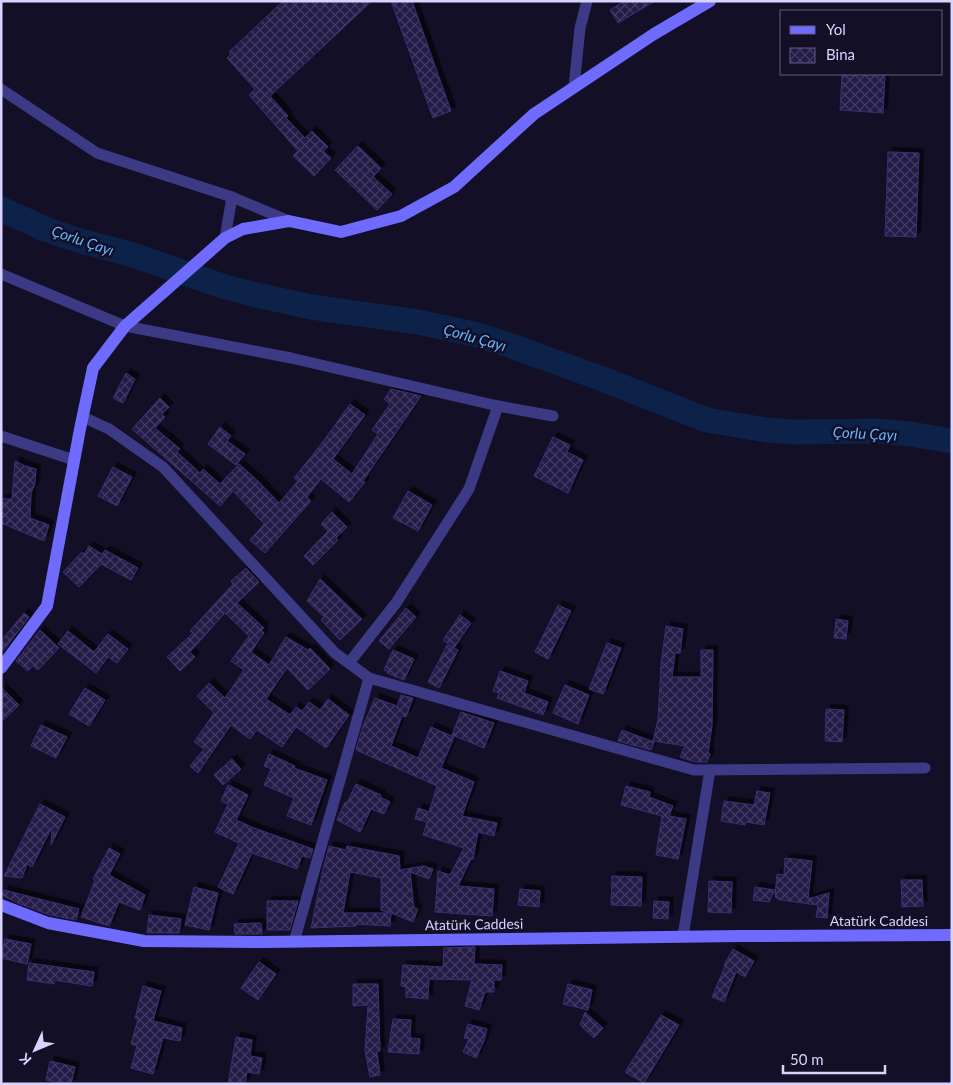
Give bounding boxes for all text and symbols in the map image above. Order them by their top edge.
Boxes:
legend [780,10,943,75]
text: Yol [826,20,846,38]
text: Bina [826,45,855,63]
water label: Çorlu Çayı [50,221,116,259]
water label: Çorlu Çayı [442,319,508,355]
water label: Çorlu Çayı [832,422,898,444]
street label: Atatürk Caddesi [830,912,928,929]
street label: Atatürk Caddesi [425,915,523,933]
north arrow [10,1025,60,1075]
scale bar [783,1042,886,1074]
text: K [16,1050,35,1069]
text: 50 m [790,1050,824,1068]

